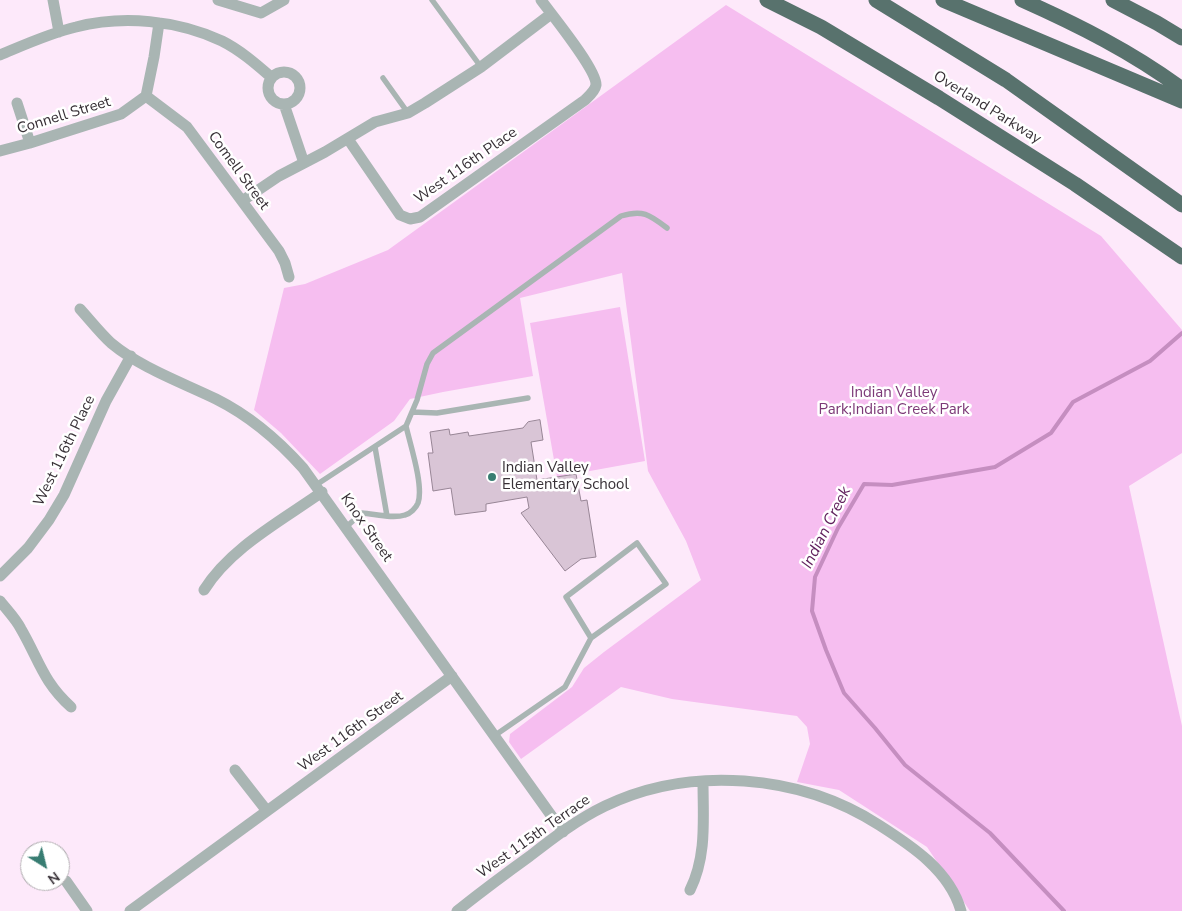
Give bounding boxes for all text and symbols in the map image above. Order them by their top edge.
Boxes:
street label: Overland Parkway [930,68,1044,148]
street label: Connell Street [15,93,113,139]
street label: West 116th Place [411,124,521,208]
street label: Comell Street [204,128,272,214]
park label: Indian Valley Park;Indian Creek Park [819,384,969,419]
street label: West 116th Place [30,393,100,509]
place label: Indian Valley Elementary School [502,459,629,494]
marker: Indian Valley Elementary School [486,471,498,483]
water label: Indian Creek [798,484,856,572]
street label: Knox Street [336,491,396,565]
street label: West 116th Street [295,688,407,776]
street label: West 115th Terrace [474,791,594,883]
north arrow [20,841,70,891]
text: N [44,867,63,888]

